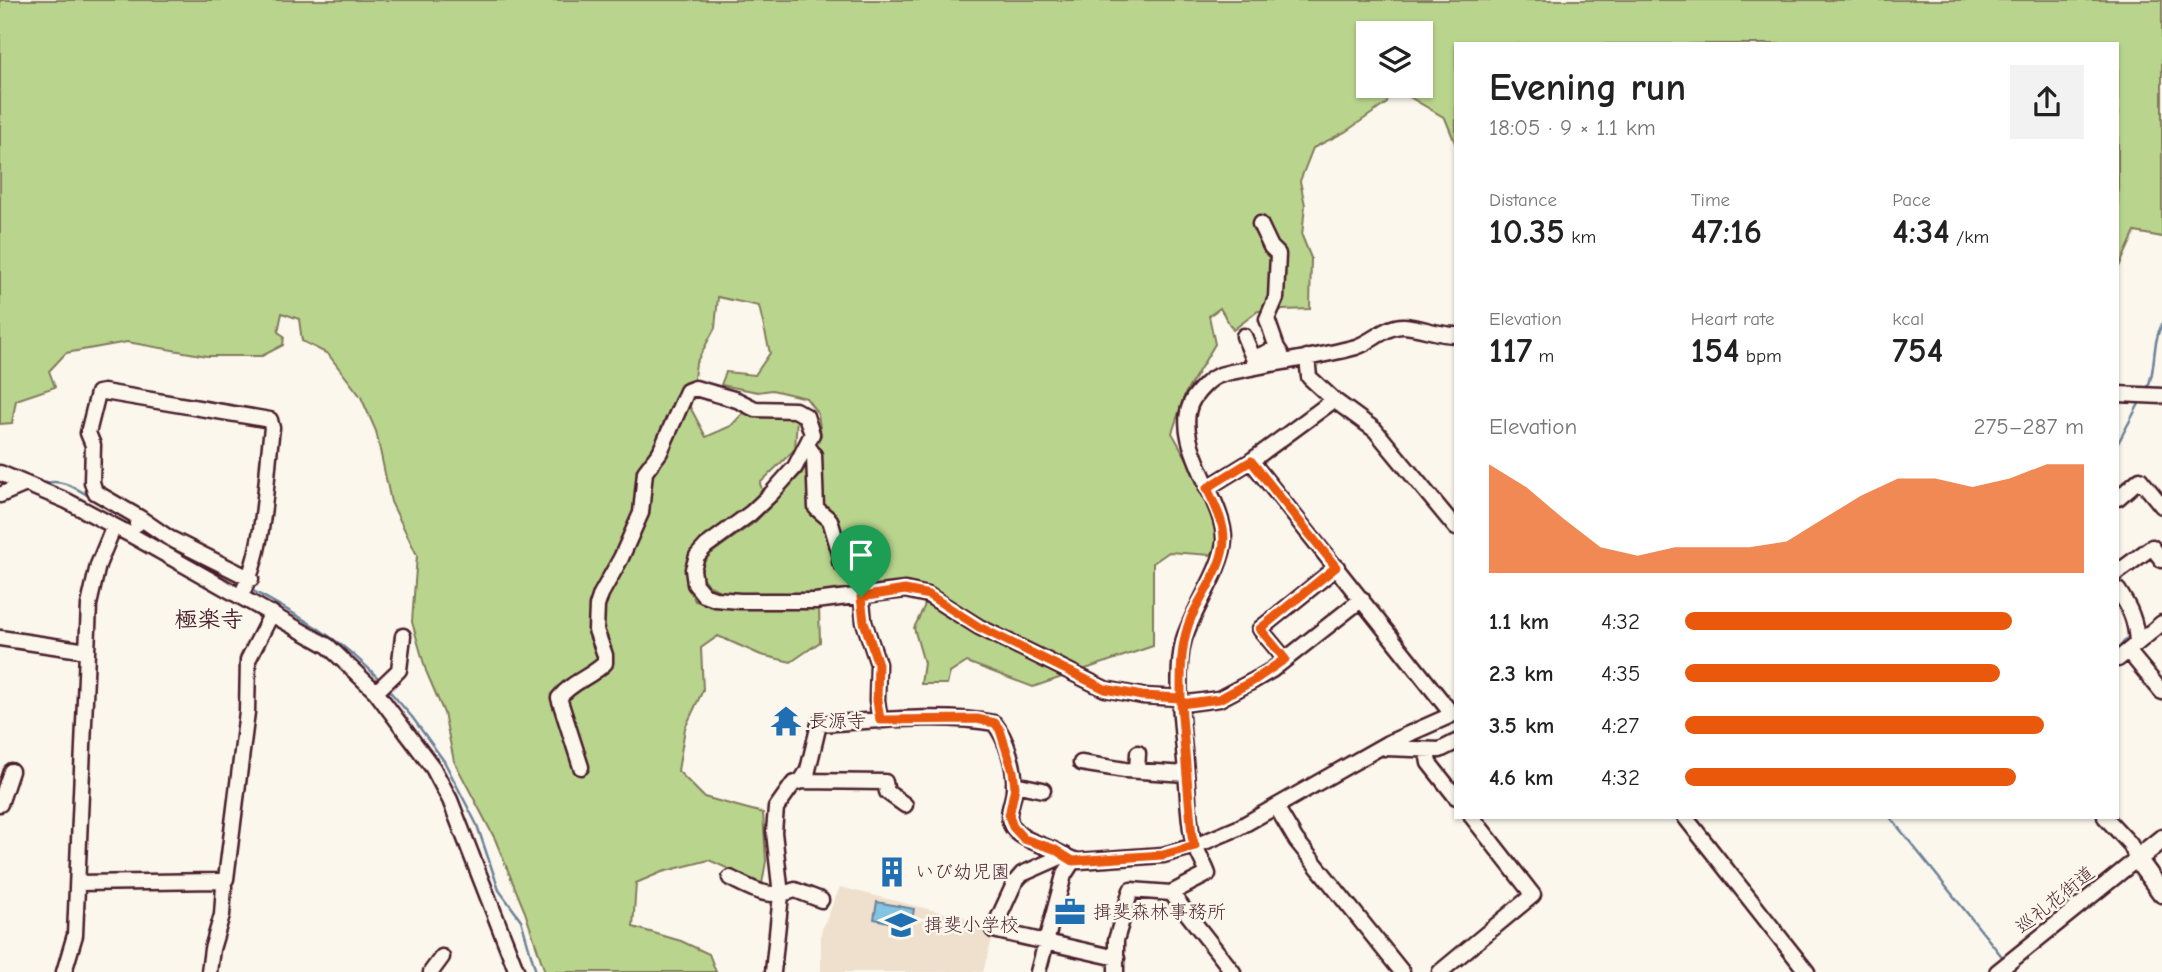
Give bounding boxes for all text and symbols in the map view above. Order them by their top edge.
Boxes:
map controls [1356,21,1433,98]
button: layers [1356,21,1433,98]
button: share [2010,65,2084,139]
text: Evening run [1489,66,1686,110]
text: 18:05 · 9 × 1.1 km [1489,114,1656,141]
text: Distance [1489,189,1557,211]
text: Time [1691,189,1730,211]
text: Pace [1892,189,1931,211]
text: 10.35 [1489,211,1565,252]
text: 47:16 [1691,211,1762,252]
text: 4:34 [1892,211,1950,252]
text: km [1565,226,1596,248]
text: /km [1950,226,1989,248]
text: Elevation [1489,308,1562,330]
text: Heart rate [1691,308,1774,330]
text: kcal [1892,308,1924,330]
text: 117 [1489,330,1532,371]
text: 154 [1691,330,1739,371]
text: 754 [1892,330,1943,371]
text: m [1532,345,1554,367]
text: bpm [1739,345,1782,367]
text: Elevation [1489,413,1577,440]
text: 275–287 m [1973,413,2084,440]
pin [831,525,891,597]
icon: arrive [842,536,880,574]
district label: 極楽寺 [175,606,244,633]
text: 1.1 km [1489,608,1549,635]
text: 4:32 [1601,608,1640,635]
text: 2.3 km [1489,660,1554,687]
text: 4:35 [1601,660,1640,687]
temple icon: 長源寺 [769,704,803,738]
place label: 長源寺 [809,710,866,732]
text: 3.5 km [1489,712,1554,739]
text: 4:27 [1601,712,1639,739]
text: 4.6 km [1489,764,1554,791]
text: 4:32 [1601,764,1640,791]
building icon: いび幼児園 [875,855,909,889]
place label: いび幼児園 [915,861,1010,883]
street label: 巡礼花街道 [2011,862,2099,938]
office icon: 揖斐森林事務所 [1053,895,1087,929]
place label: 揖斐森林事務所 [1093,901,1226,923]
school or university icon: 揖斐小学校 [884,908,918,942]
place label: 揖斐小学校 [924,914,1019,936]

